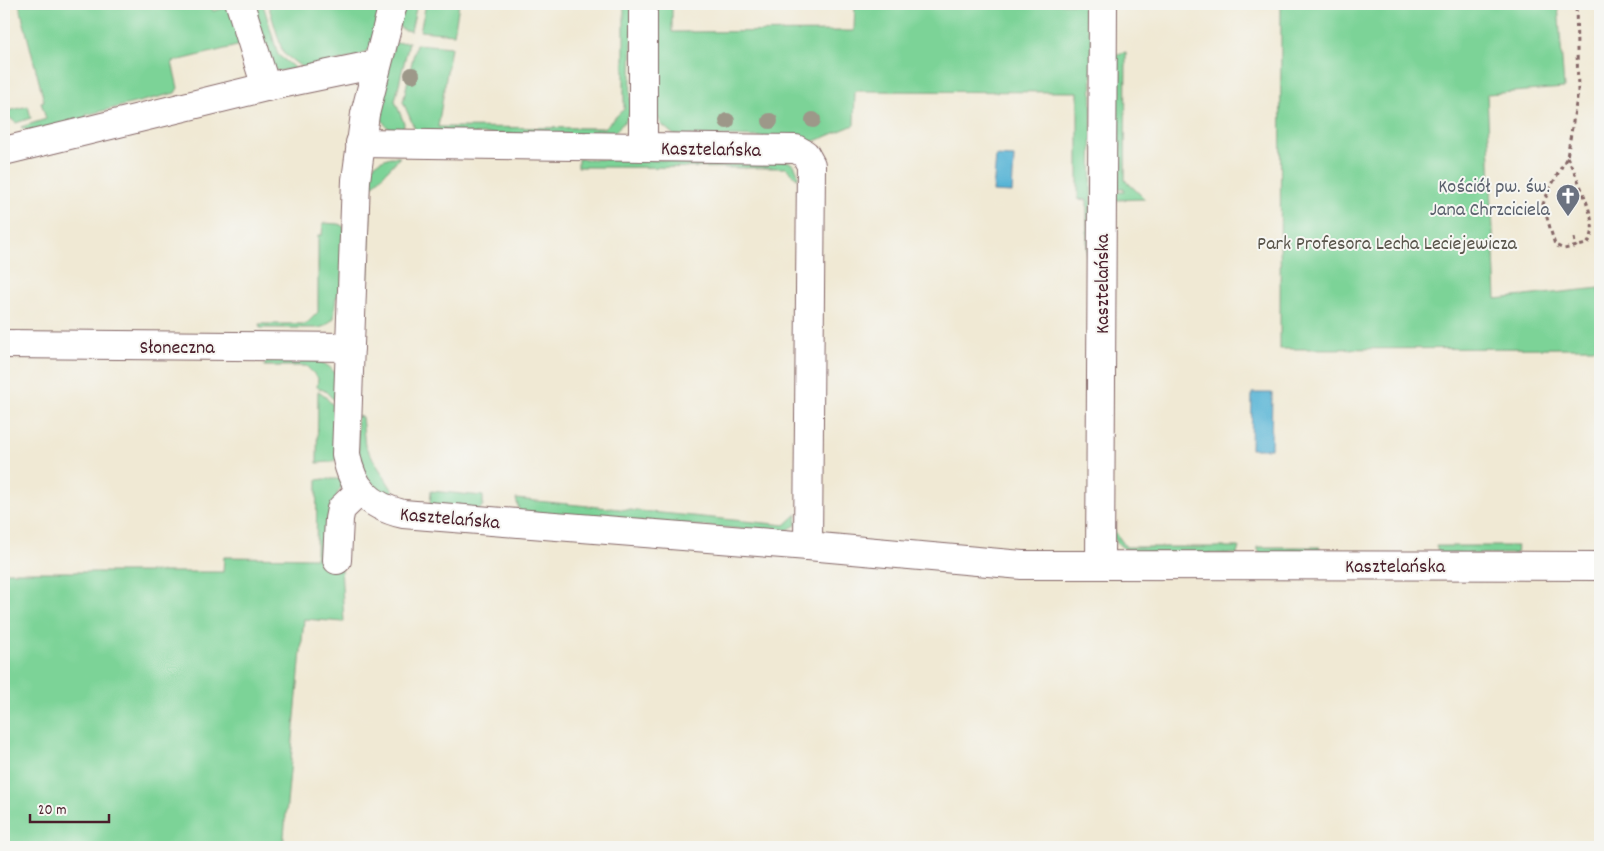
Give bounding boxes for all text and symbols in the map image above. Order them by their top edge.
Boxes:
street label: Kasztelańska [661,136,762,166]
place label: Kościół pw. św. Jana Chrzciciela [1430,174,1551,225]
church icon: Kościół pw. św. Jana Chrzciciela [1555,183,1581,217]
park label: Park Profesora Lecha Leciejewicza [1257,231,1518,259]
street label: Kasztelańska [1090,233,1118,334]
street label: Słoneczna [139,335,215,363]
street label: Kasztelańska [399,502,501,538]
street label: Kasztelańska [1345,554,1446,582]
scale bar [30,791,109,823]
text: 20 m [38,800,66,822]

